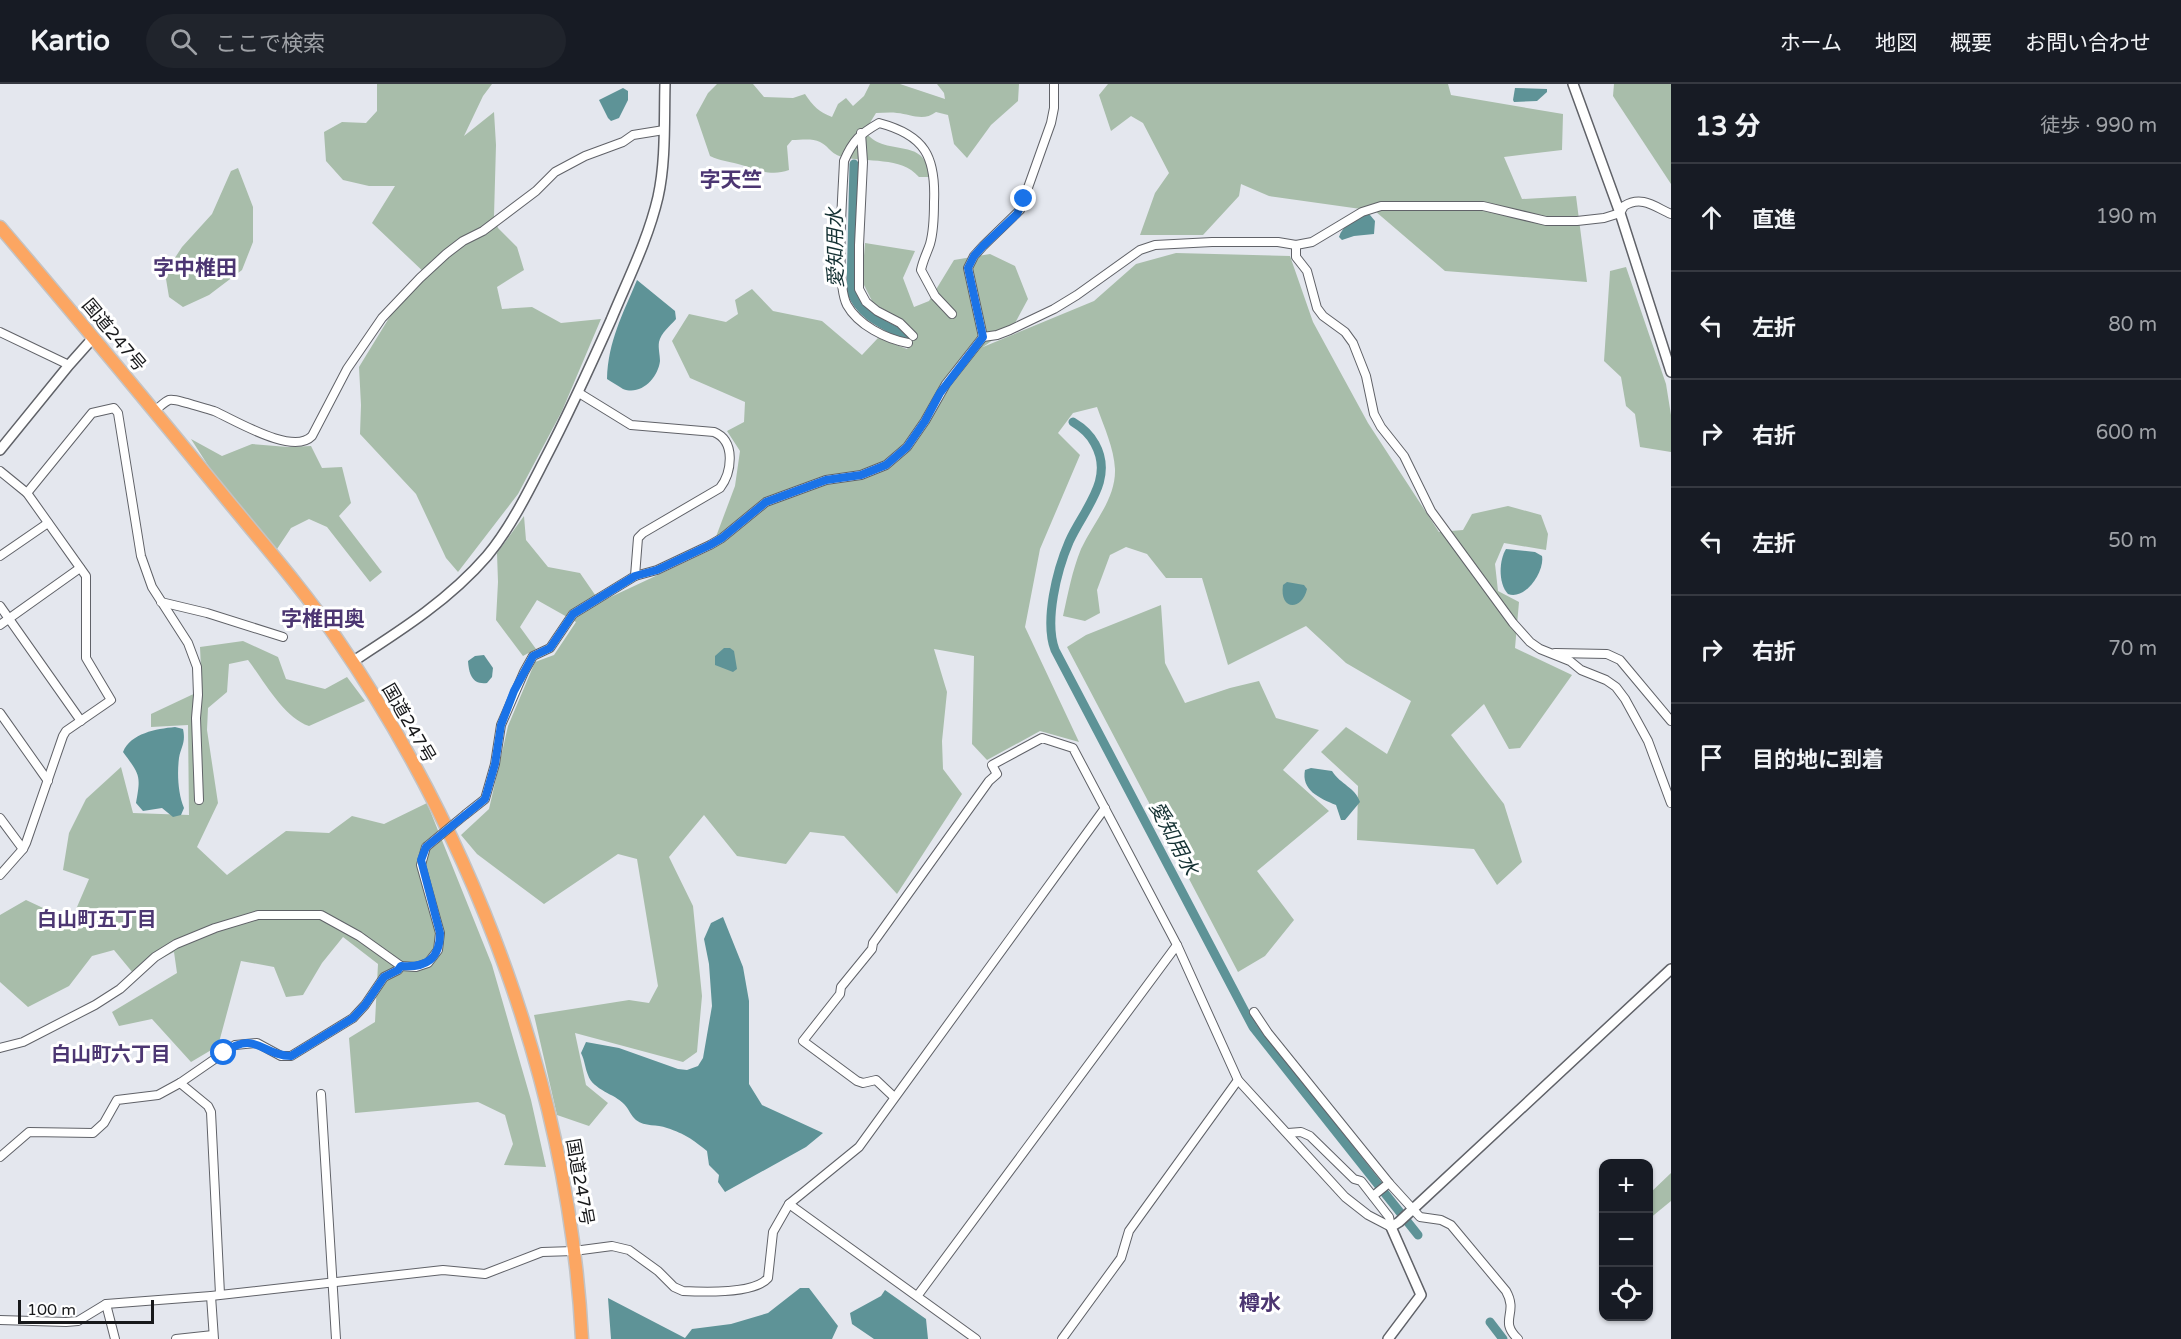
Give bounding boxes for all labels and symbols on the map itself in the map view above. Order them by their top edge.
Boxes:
district label: 字天竺 [700,168,763,193]
route end [1010,185,1036,211]
water label: 愛知用水 [823,206,849,288]
district label: 字中椎田 [153,256,237,281]
street label: 国道247号 [77,294,151,376]
district label: 字椎田奥 [281,607,365,632]
street label: 国道247号 [377,679,441,767]
water label: 愛知用水 [1144,798,1203,881]
district label: 白山町五丁目 [37,908,157,932]
route start [210,1039,236,1065]
district label: 白山町六丁目 [51,1043,171,1067]
street label: 国道247号 [562,1137,598,1227]
district label: 樽水 [1239,1291,1281,1316]
scale bar [18,1297,154,1324]

